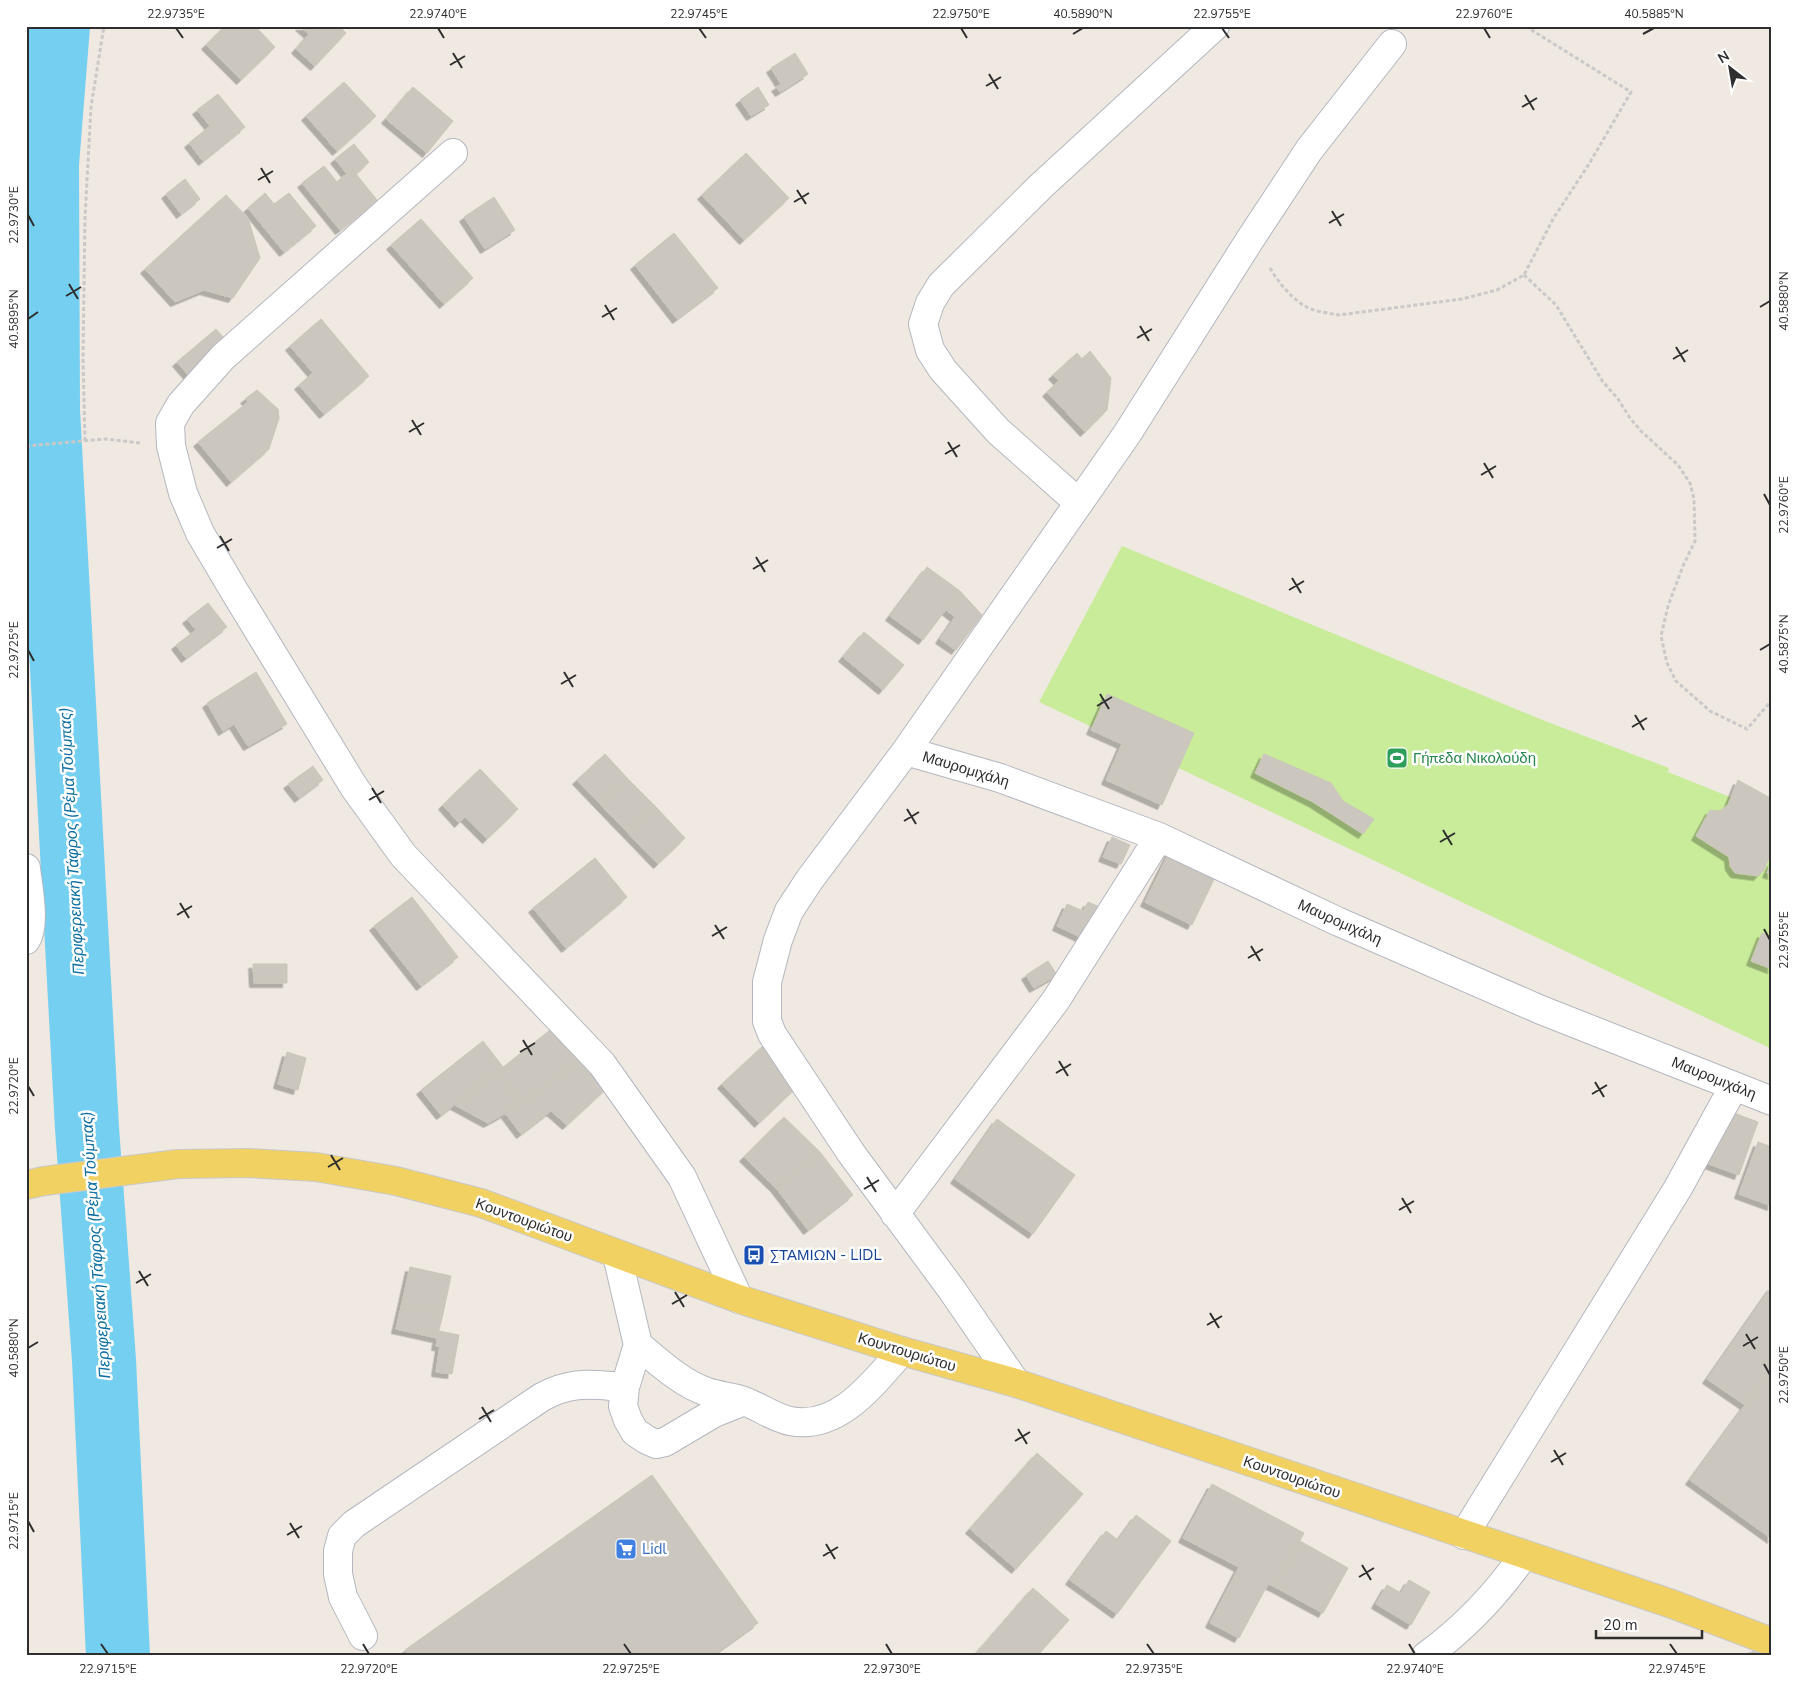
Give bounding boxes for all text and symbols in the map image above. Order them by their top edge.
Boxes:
text: 22.9735°E [147,6,205,22]
text: 22.9740°E [409,6,467,22]
text: 22.9745°E [670,6,728,22]
text: 22.9750°E [932,6,990,22]
text: 40.5890°N [1053,6,1113,22]
text: 22.9755°E [1193,6,1251,22]
text: 22.9760°E [1455,6,1513,22]
text: 40.5885°N [1624,6,1684,22]
north arrow [1706,42,1756,92]
text: N [1714,46,1733,68]
text: 22.9730°E [6,186,22,244]
text: 40.5880°N [1776,271,1792,331]
text: 40.5895°N [6,289,22,349]
text: 22.9760°E [1776,476,1792,534]
text: 40.5875°N [1776,614,1792,674]
text: 22.9725°E [6,621,22,679]
water label: Περιφερειακή Τάφρος (Ρέμα Τούμπας) [54,707,90,975]
street label: Μαυρομιχάλη [920,746,1012,792]
sports icon: Γήπεδα Νικολούδη [1385,746,1409,770]
place label: Γήπεδα Νικολούδη [1413,748,1536,768]
street label: Μαυρομιχάλη [1295,895,1385,949]
text: 22.9755°E [1776,911,1792,969]
street label: Μαυρομιχάλη [1669,1052,1759,1104]
text: 22.9720°E [6,1057,22,1115]
water label: Περιφερειακή Τάφρος (Ρέμα Τούμπας) [76,1111,116,1379]
street label: Κουντουριώτου [473,1193,575,1247]
bus stop icon: ΣΤΑΜΙΩΝ - LIDL [742,1243,766,1267]
place label: ΣΤΑΜΙΩΝ - LIDL [770,1245,882,1265]
text: 40.5880°N [6,1318,22,1378]
street label: Κουντουριώτου [855,1328,959,1376]
text: 22.9750°E [1776,1346,1792,1404]
street label: Κουντουριώτου [1241,1451,1343,1503]
text: 22.9715°E [6,1492,22,1550]
supermarket icon: Lidl [614,1537,638,1561]
place label: Lidl [642,1539,667,1559]
scale bar [1596,1607,1702,1639]
text: 20 m [1603,1615,1638,1635]
text: 22.9715°E [79,1661,137,1677]
text: 22.9720°E [340,1661,398,1677]
text: 22.9725°E [602,1661,660,1677]
text: 22.9730°E [863,1661,921,1677]
text: 22.9735°E [1125,1661,1183,1677]
text: 22.9740°E [1386,1661,1444,1677]
text: 22.9745°E [1648,1661,1706,1677]

